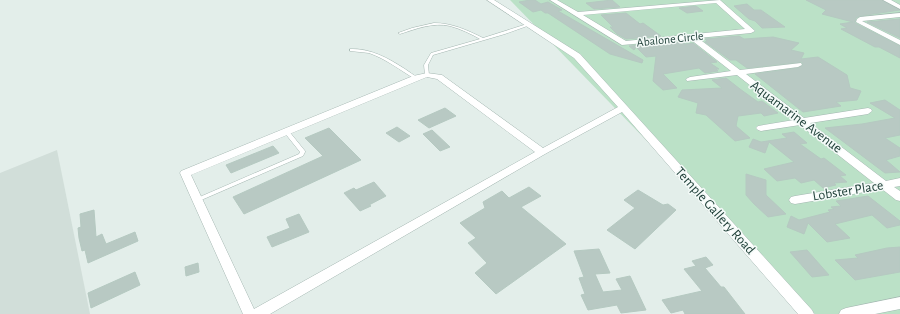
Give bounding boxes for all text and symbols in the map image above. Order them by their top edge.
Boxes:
street label: Abalone Circle [636,30,704,48]
street label: Aquamarine Avenue [748,78,844,156]
street label: Temple Gallery Road [672,165,758,257]
street label: Lobster Place [812,178,884,204]

